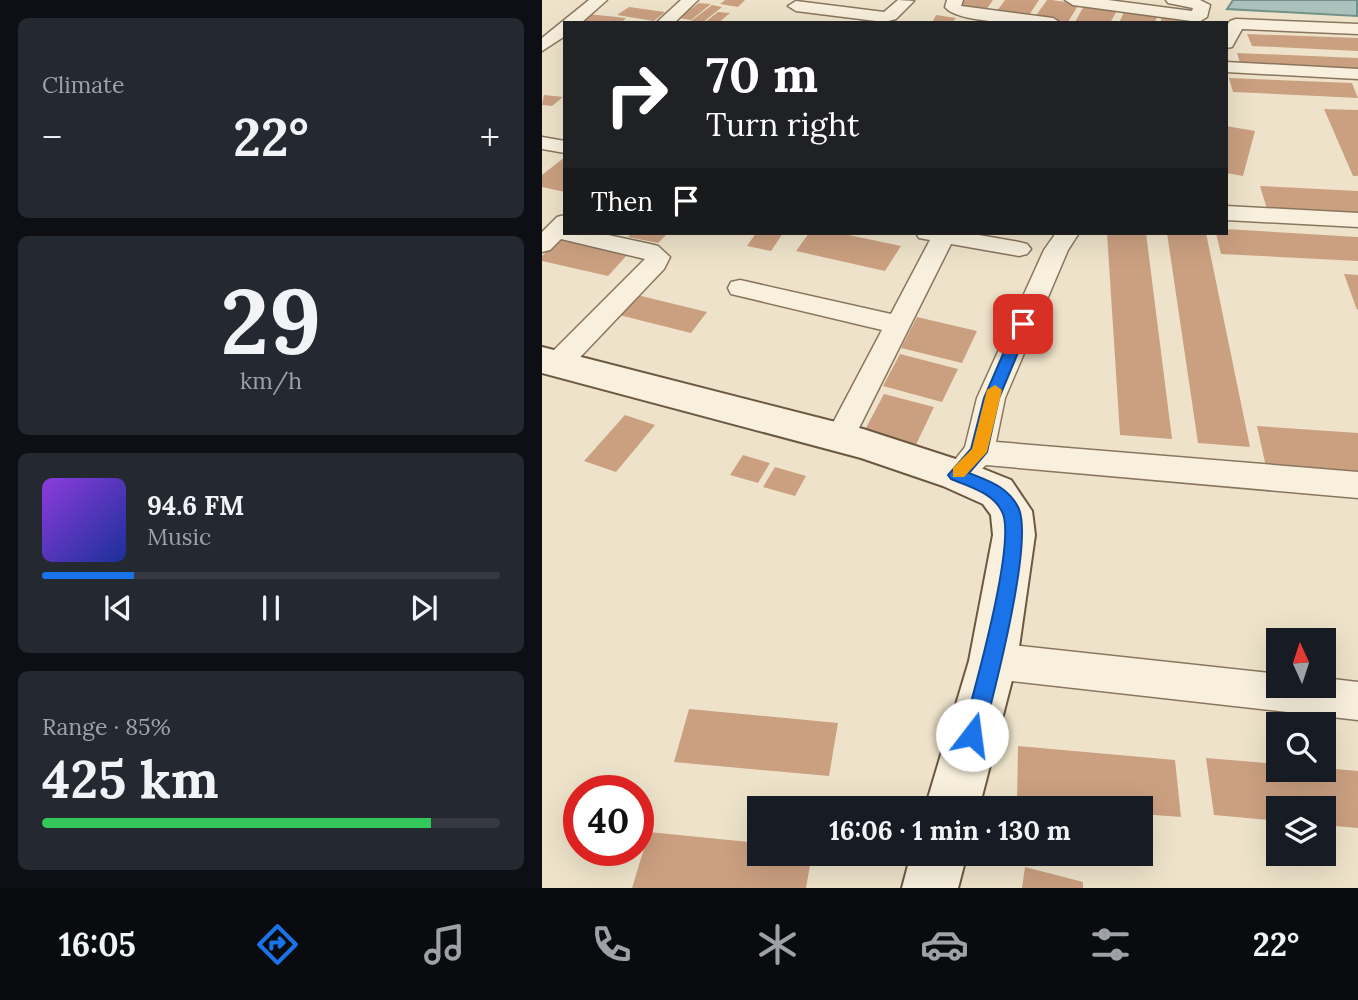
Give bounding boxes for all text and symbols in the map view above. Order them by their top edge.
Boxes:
text: 70 m [706,43,818,105]
icon: right [591,49,682,140]
text: Climate [42,70,124,99]
text: 22° [233,104,309,170]
text: Turn right [706,104,859,145]
text: − [42,113,62,161]
text: + [480,113,500,161]
icon: arrive [667,182,705,220]
text: Then [591,185,653,218]
text: 29 [221,262,321,379]
pin [993,294,1053,354]
icon: arrive [1004,305,1042,343]
text: km/h [240,366,302,395]
text: 94.6 FM [147,489,244,522]
text: Music [147,522,211,551]
icon: previous [99,589,137,627]
icon: pause [252,589,290,627]
icon: next [405,589,443,627]
north arrow [1266,628,1336,698]
map controls [1266,628,1336,866]
position arrow [935,698,1009,772]
text: Range · 85% [42,712,171,741]
button: search [1266,712,1336,782]
text: 425 km [42,746,219,812]
speed limit sign: 40 [563,775,654,866]
button: layers [1266,796,1336,866]
text: 16:06 · 1 min · 130 m [829,814,1071,847]
icon: directions [253,920,302,969]
icon: music [420,920,469,969]
icon: phone [587,920,636,969]
icon: climate [753,920,802,969]
icon: car [920,920,969,969]
icon: filters [1086,920,1135,969]
text: 16:05 [59,924,136,965]
text: 22° [1253,924,1299,965]

